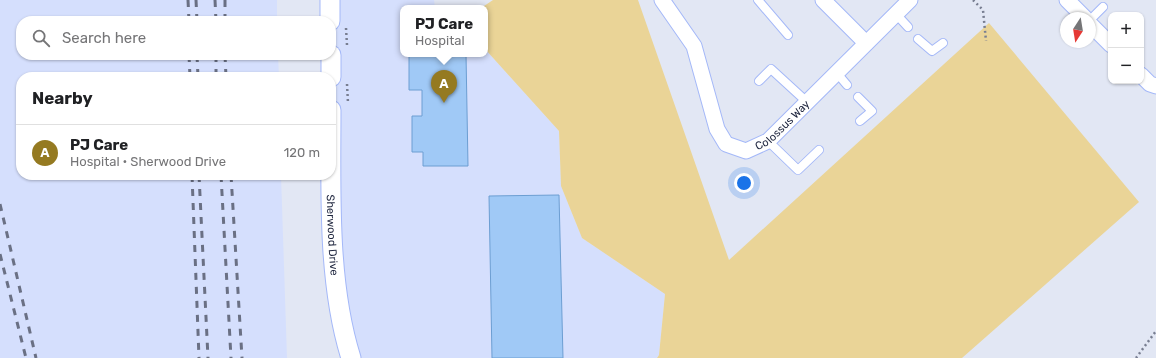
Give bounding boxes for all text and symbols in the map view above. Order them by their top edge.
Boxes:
popup [400,5,488,57]
north arrow [1060,12,1096,48]
map controls [1108,12,1144,84]
button: + [1108,12,1144,48]
text: PJ Care [415,15,473,33]
search box [16,16,336,60]
icon: search [30,27,52,49]
text: Search here [62,29,146,47]
text: Hospital [415,33,465,48]
button: − [1108,48,1144,84]
pin: A [431,70,457,103]
text: Nearby [32,88,93,108]
street label: Colossus Way [753,98,812,153]
text: PJ Care [70,136,128,154]
text: A [40,145,50,160]
text: 120 m [284,145,320,160]
text: Hospital · Sherwood Drive [70,154,226,169]
your location [734,173,754,193]
street label: Sherwood Drive [324,194,341,276]

